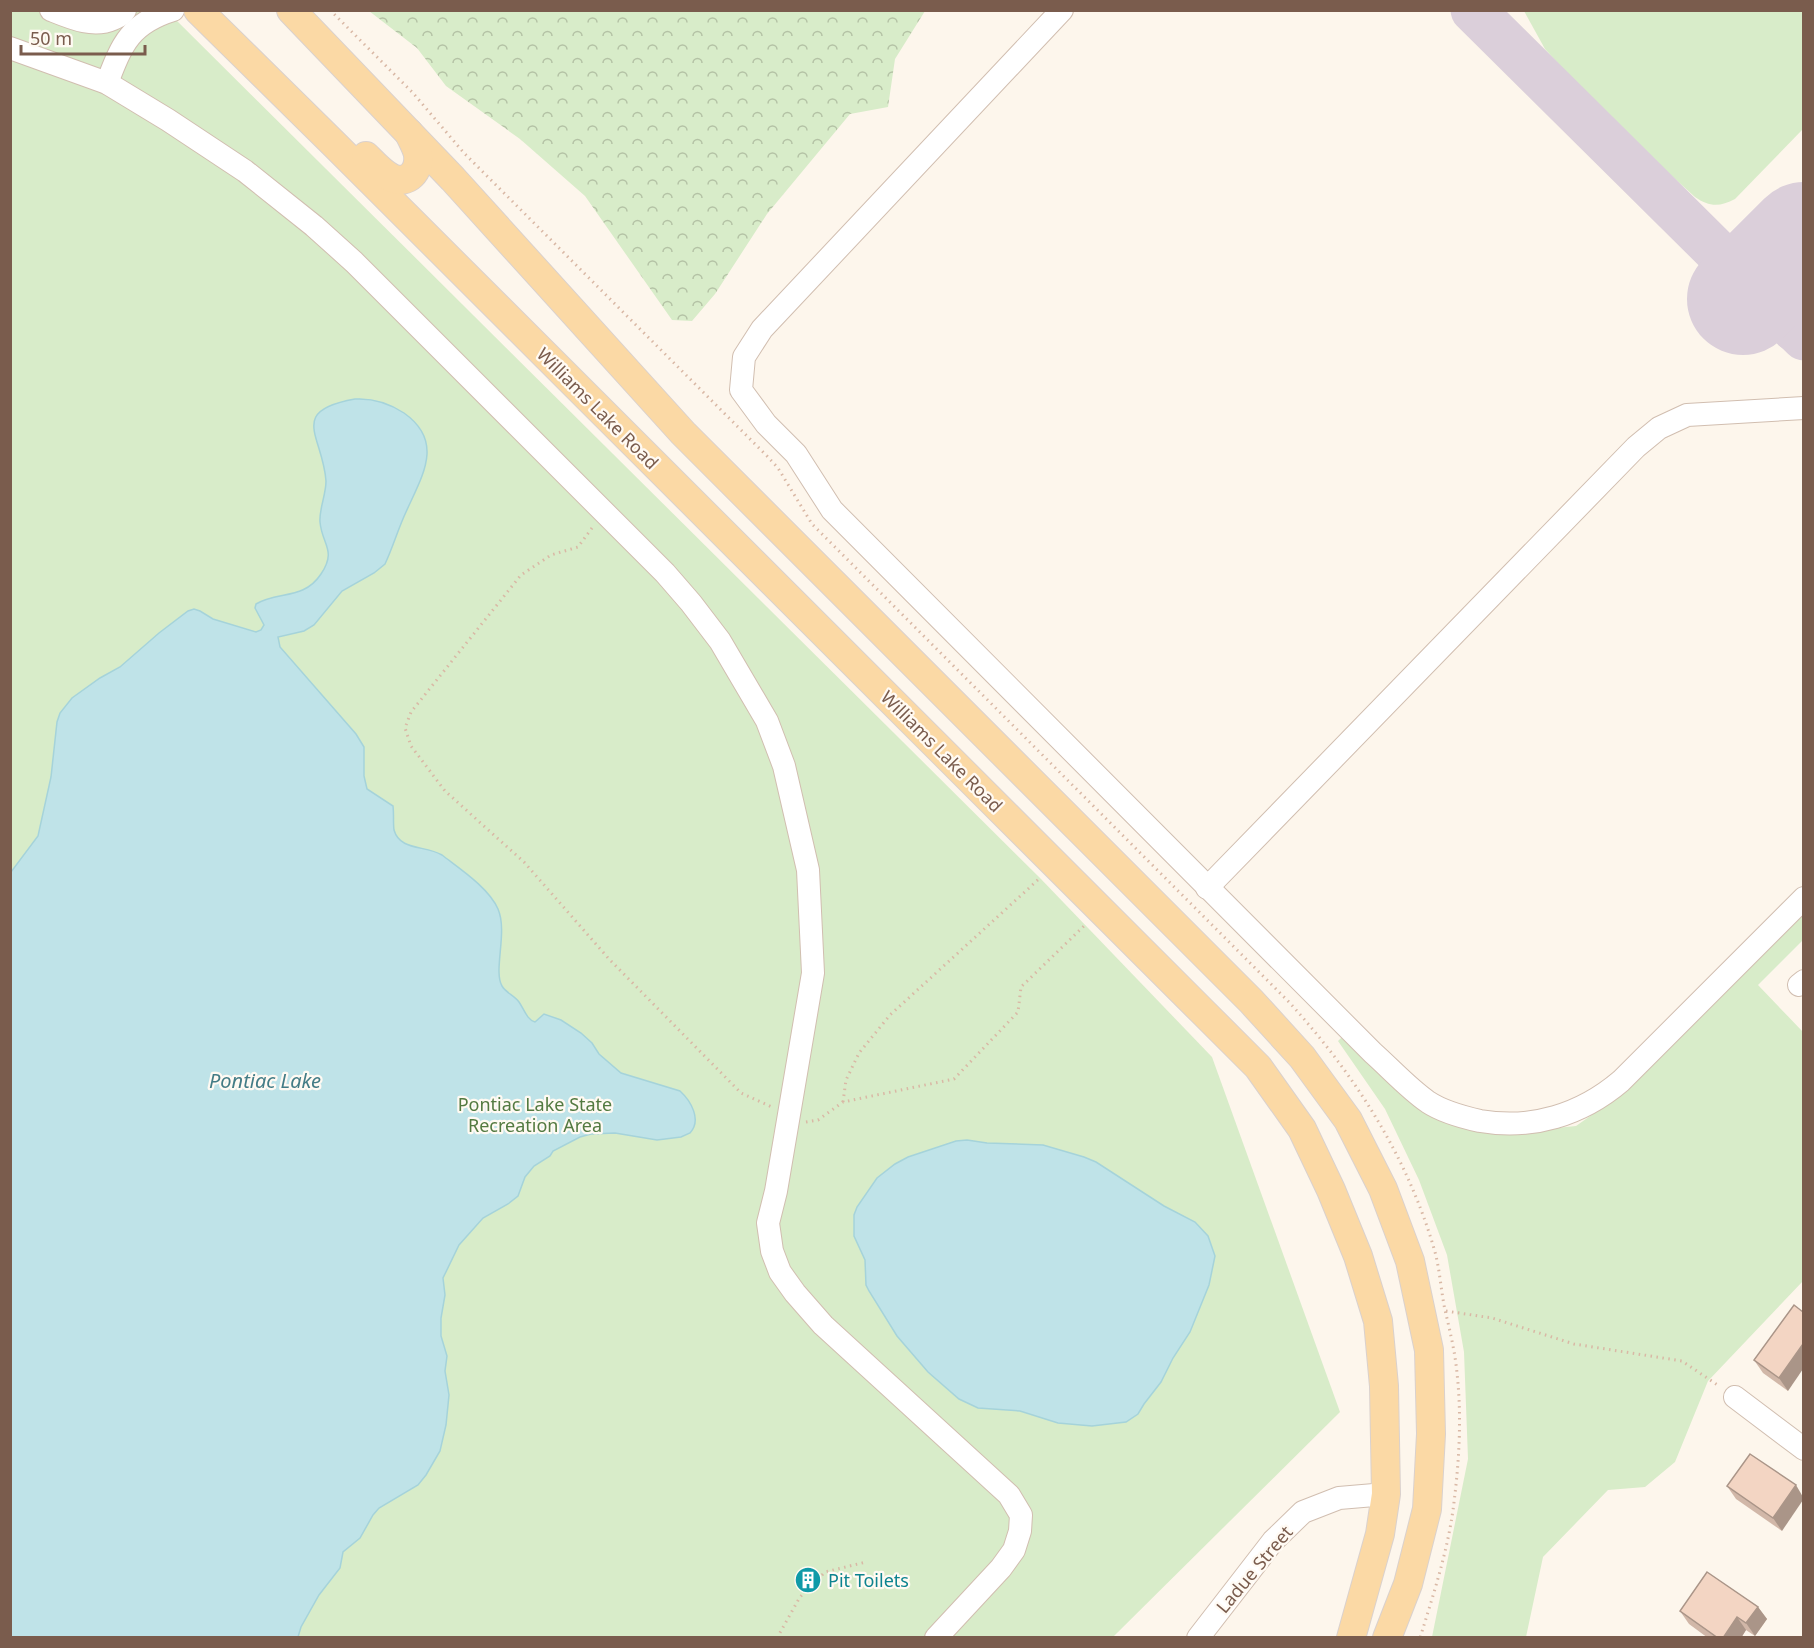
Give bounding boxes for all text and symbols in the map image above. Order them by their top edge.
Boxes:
scale bar [21,18,146,56]
text: 50 m [30,26,72,50]
street label: Williams Lake Road [532,342,664,474]
street label: Williams Lake Road [876,685,1008,817]
water label: Pontiac Lake [209,1067,321,1094]
park label: Pontiac Lake State Recreation Area [458,1092,612,1137]
street label: Ladue Street [1210,1520,1298,1618]
building icon: Pit Toilets [793,1565,823,1595]
place label: Pit Toilets [828,1568,909,1592]

